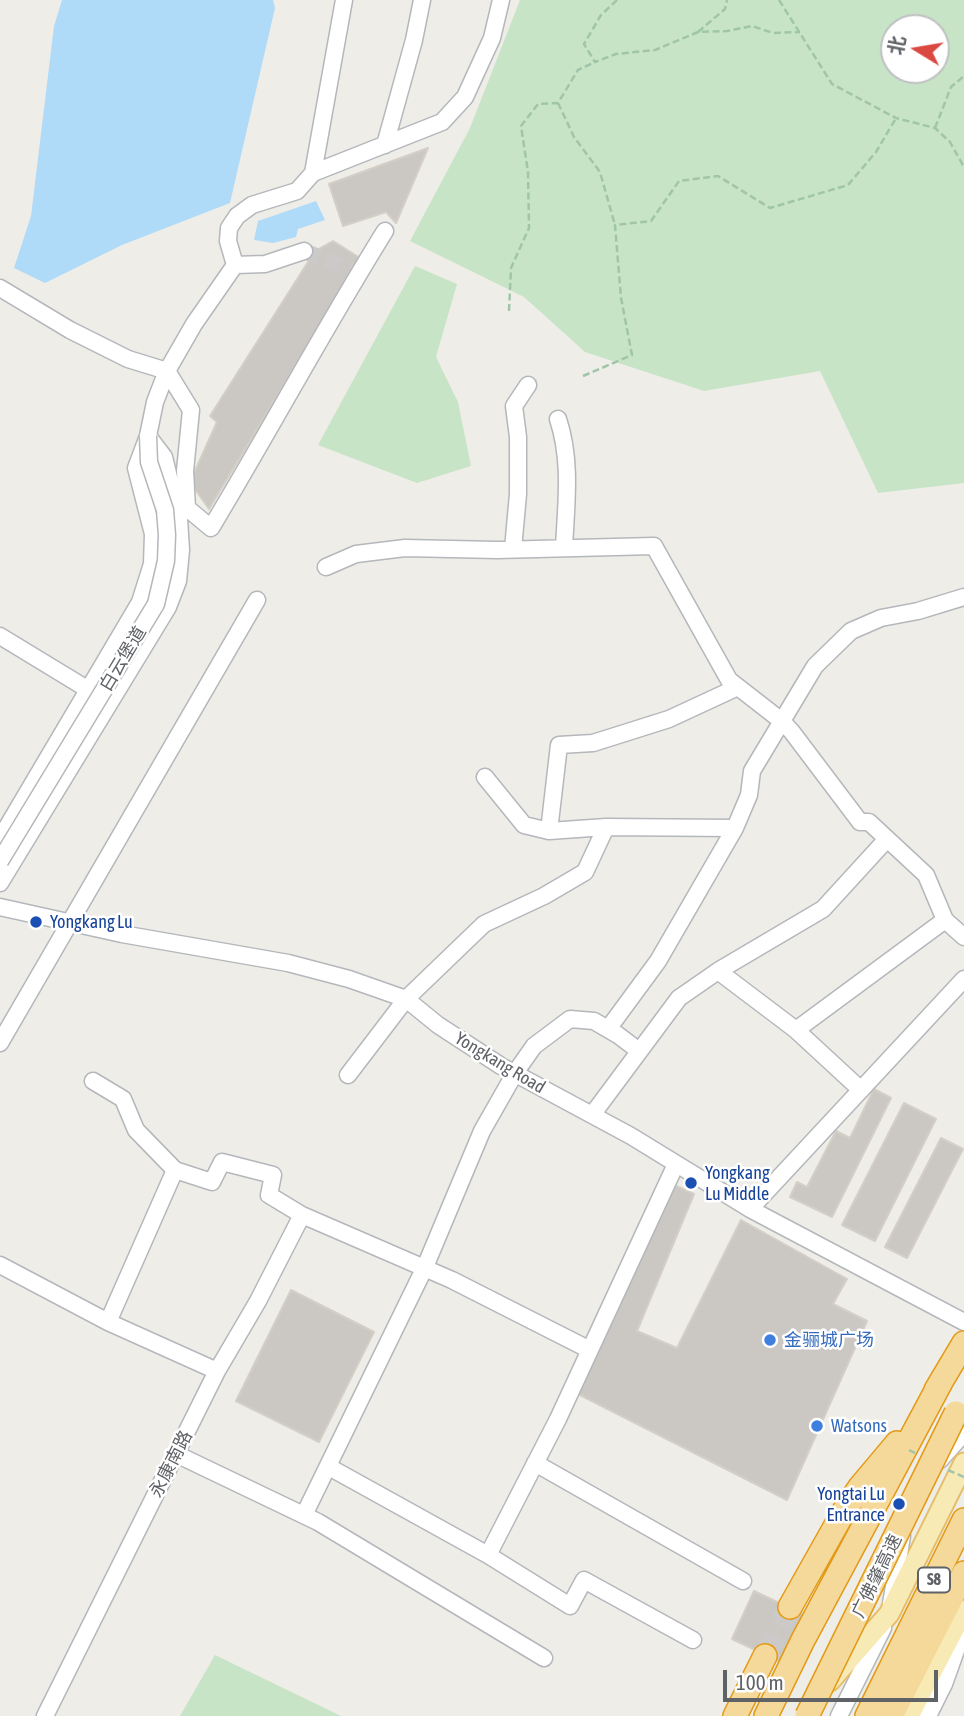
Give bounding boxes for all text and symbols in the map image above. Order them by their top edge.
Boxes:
north arrow [880,14,950,84]
text: 北 [884,34,909,57]
street label: 白云堡道 [95,623,151,695]
place label: Yongkang Lu [50,911,133,933]
marker: Yongkang Lu [28,914,44,930]
street label: Yongkang Road [451,1028,549,1098]
place label: Yongkang Lu Middle [705,1162,770,1204]
marker: Yongkang Lu Middle [683,1175,699,1191]
place label: 金骊城广场 [784,1329,874,1351]
marker: 金骊城广场 [762,1332,778,1348]
place label: Watsons [831,1415,887,1437]
marker: Watsons [809,1418,825,1434]
street label: 永康南路 [145,1427,197,1501]
place label: Yongtai Lu Entrance [817,1483,885,1526]
marker: Yongtai Lu Entrance [891,1496,907,1512]
street label: 广佛肇高速 [848,1531,906,1621]
road number: S8 [918,1568,950,1592]
scale bar [726,1656,941,1700]
text: 100 m [736,1670,784,1694]

